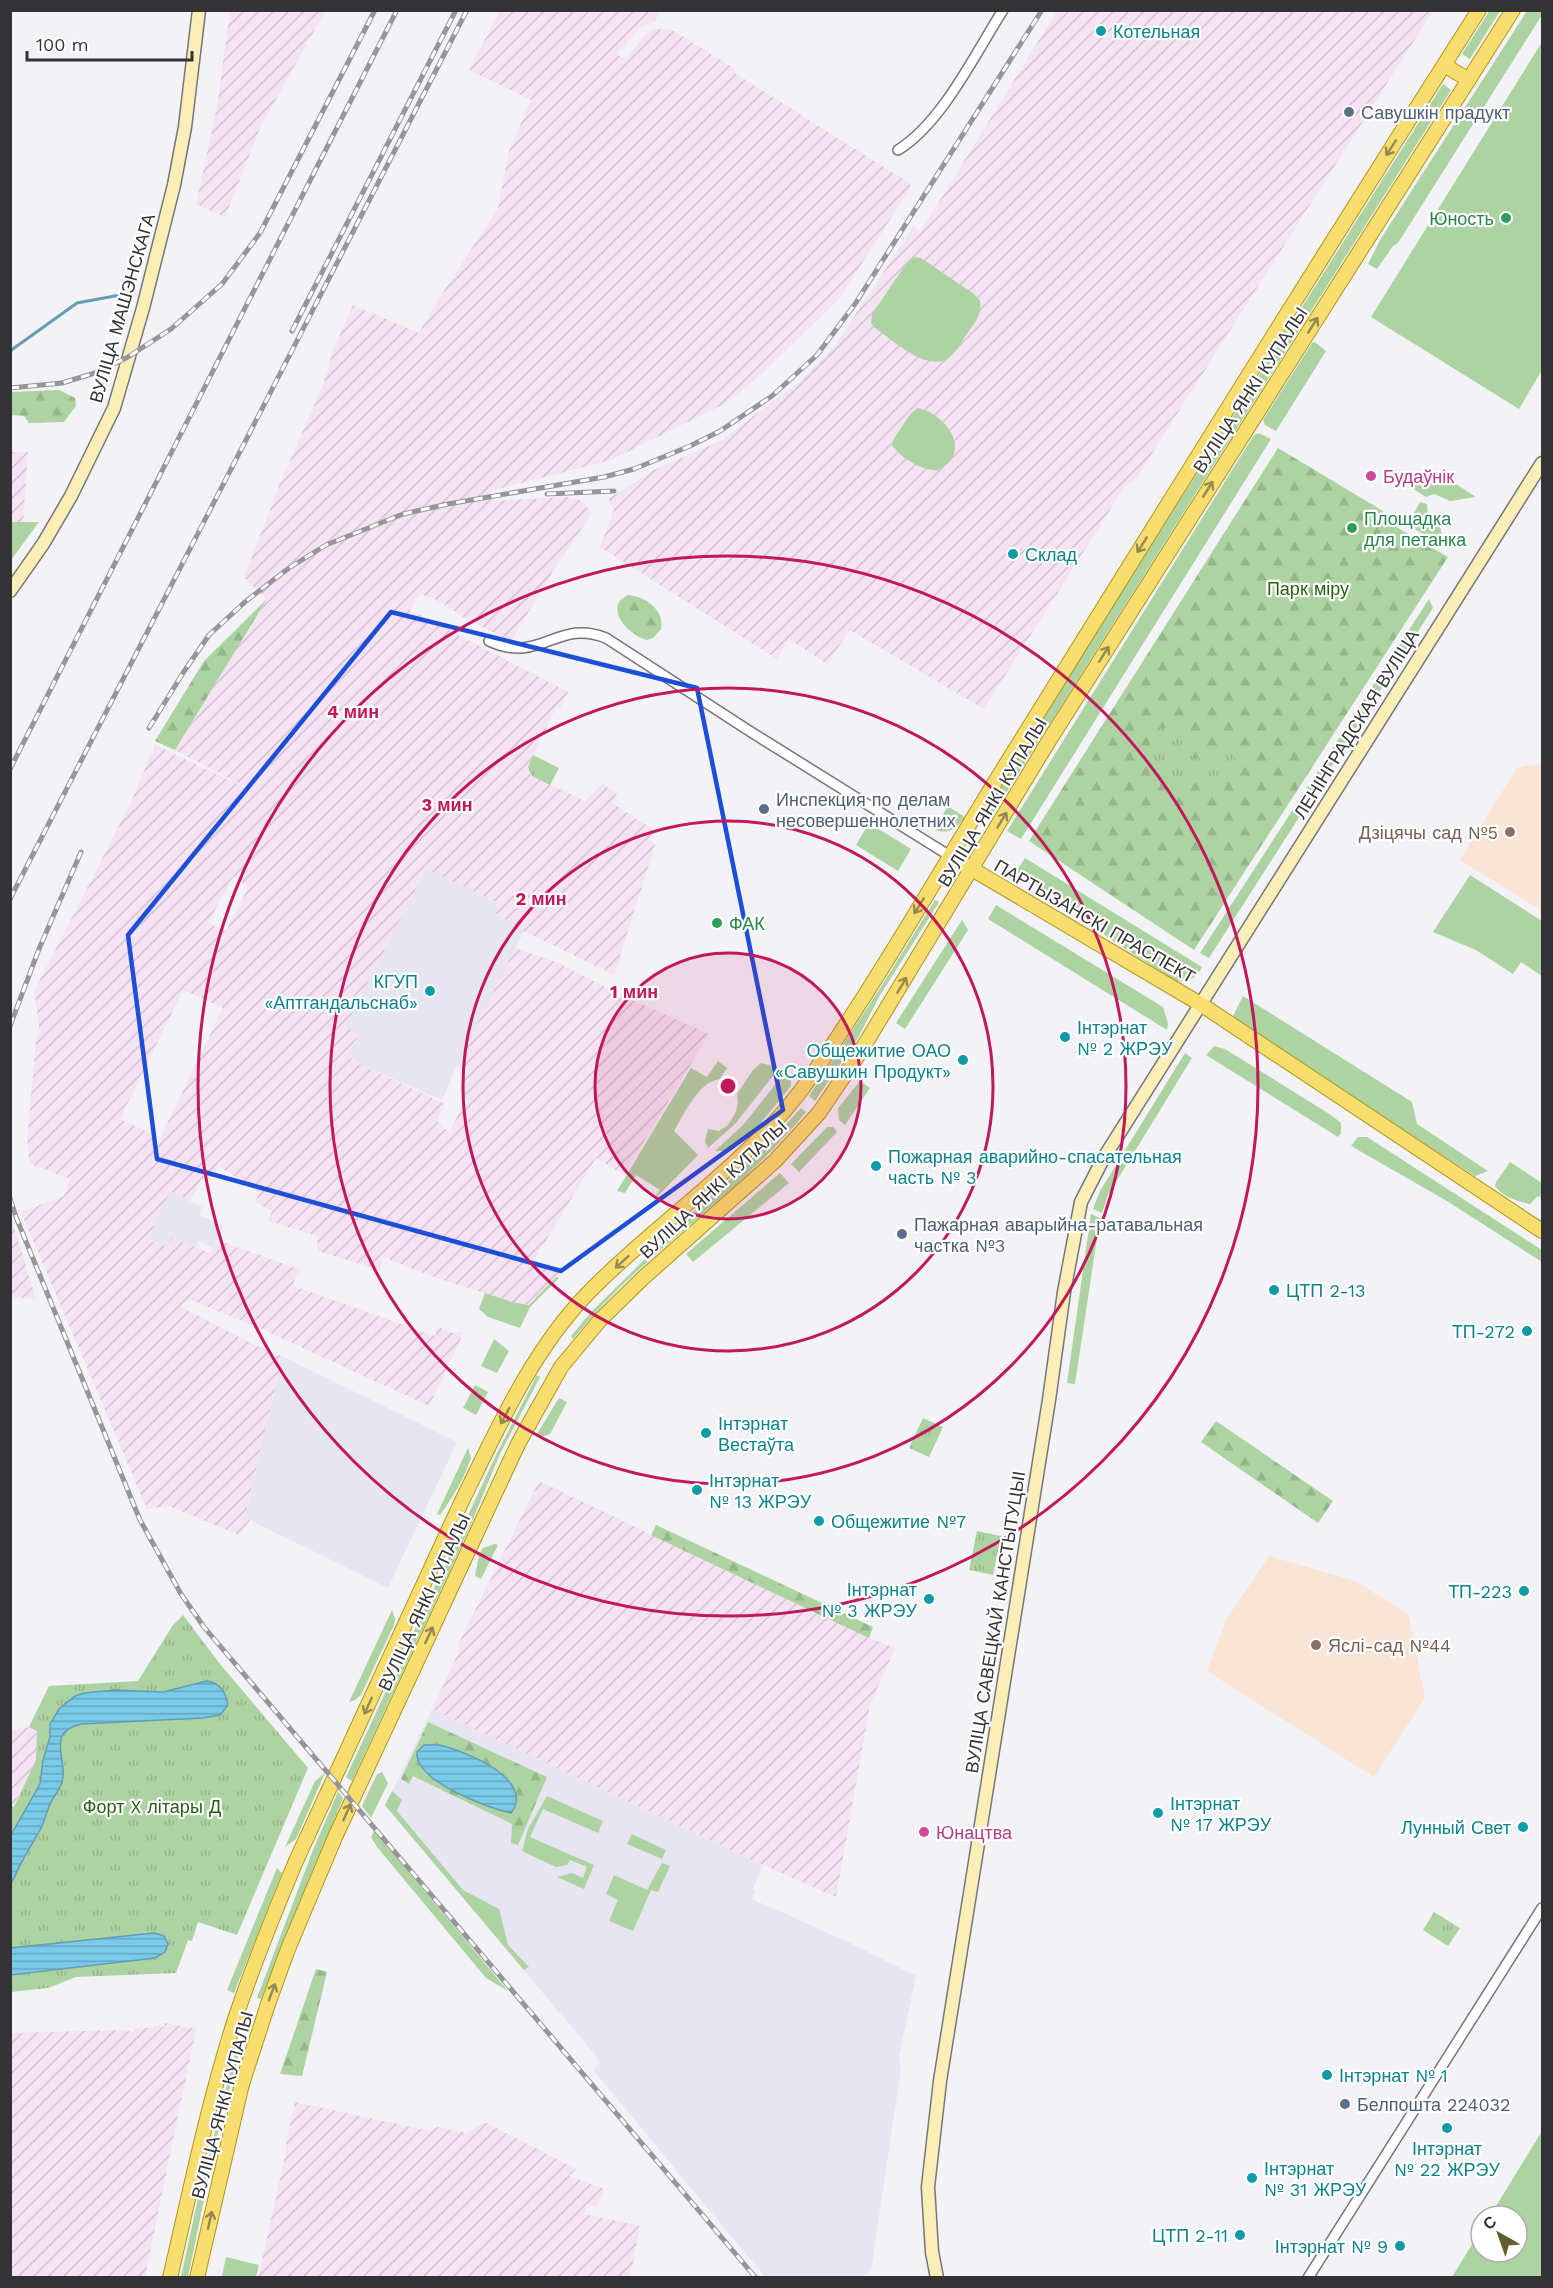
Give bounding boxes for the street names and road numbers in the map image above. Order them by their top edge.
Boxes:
street label: ВУЛІЦА МАШЭНСКАГА [85,211,159,405]
street label: ВУЛІЦА ЯНКІ КУПАЛЫ [1189,303,1311,477]
street label: ЛЕНІНГРАДСКАЯ ВУЛІЦА [1289,626,1423,822]
street label: ВУЛІЦА ЯНКІ КУПАЛЫ [933,714,1051,890]
street label: ПАРТЫЗАНСКІ ПРАСПЕКТ [991,855,1199,987]
street label: ВУЛІЦА ЯНКІ КУПАЛЫ [635,1115,791,1263]
street label: ВУЛІЦА САВЕЦКАЙ КАНСТЫТУЦЫІ [961,1469,1029,1775]
street label: ВУЛІЦА ЯНКІ КУПАЛЫ [374,1510,474,1694]
street label: ВУЛІЦА ЯНКІ КУПАЛЫ [187,2009,257,2201]

